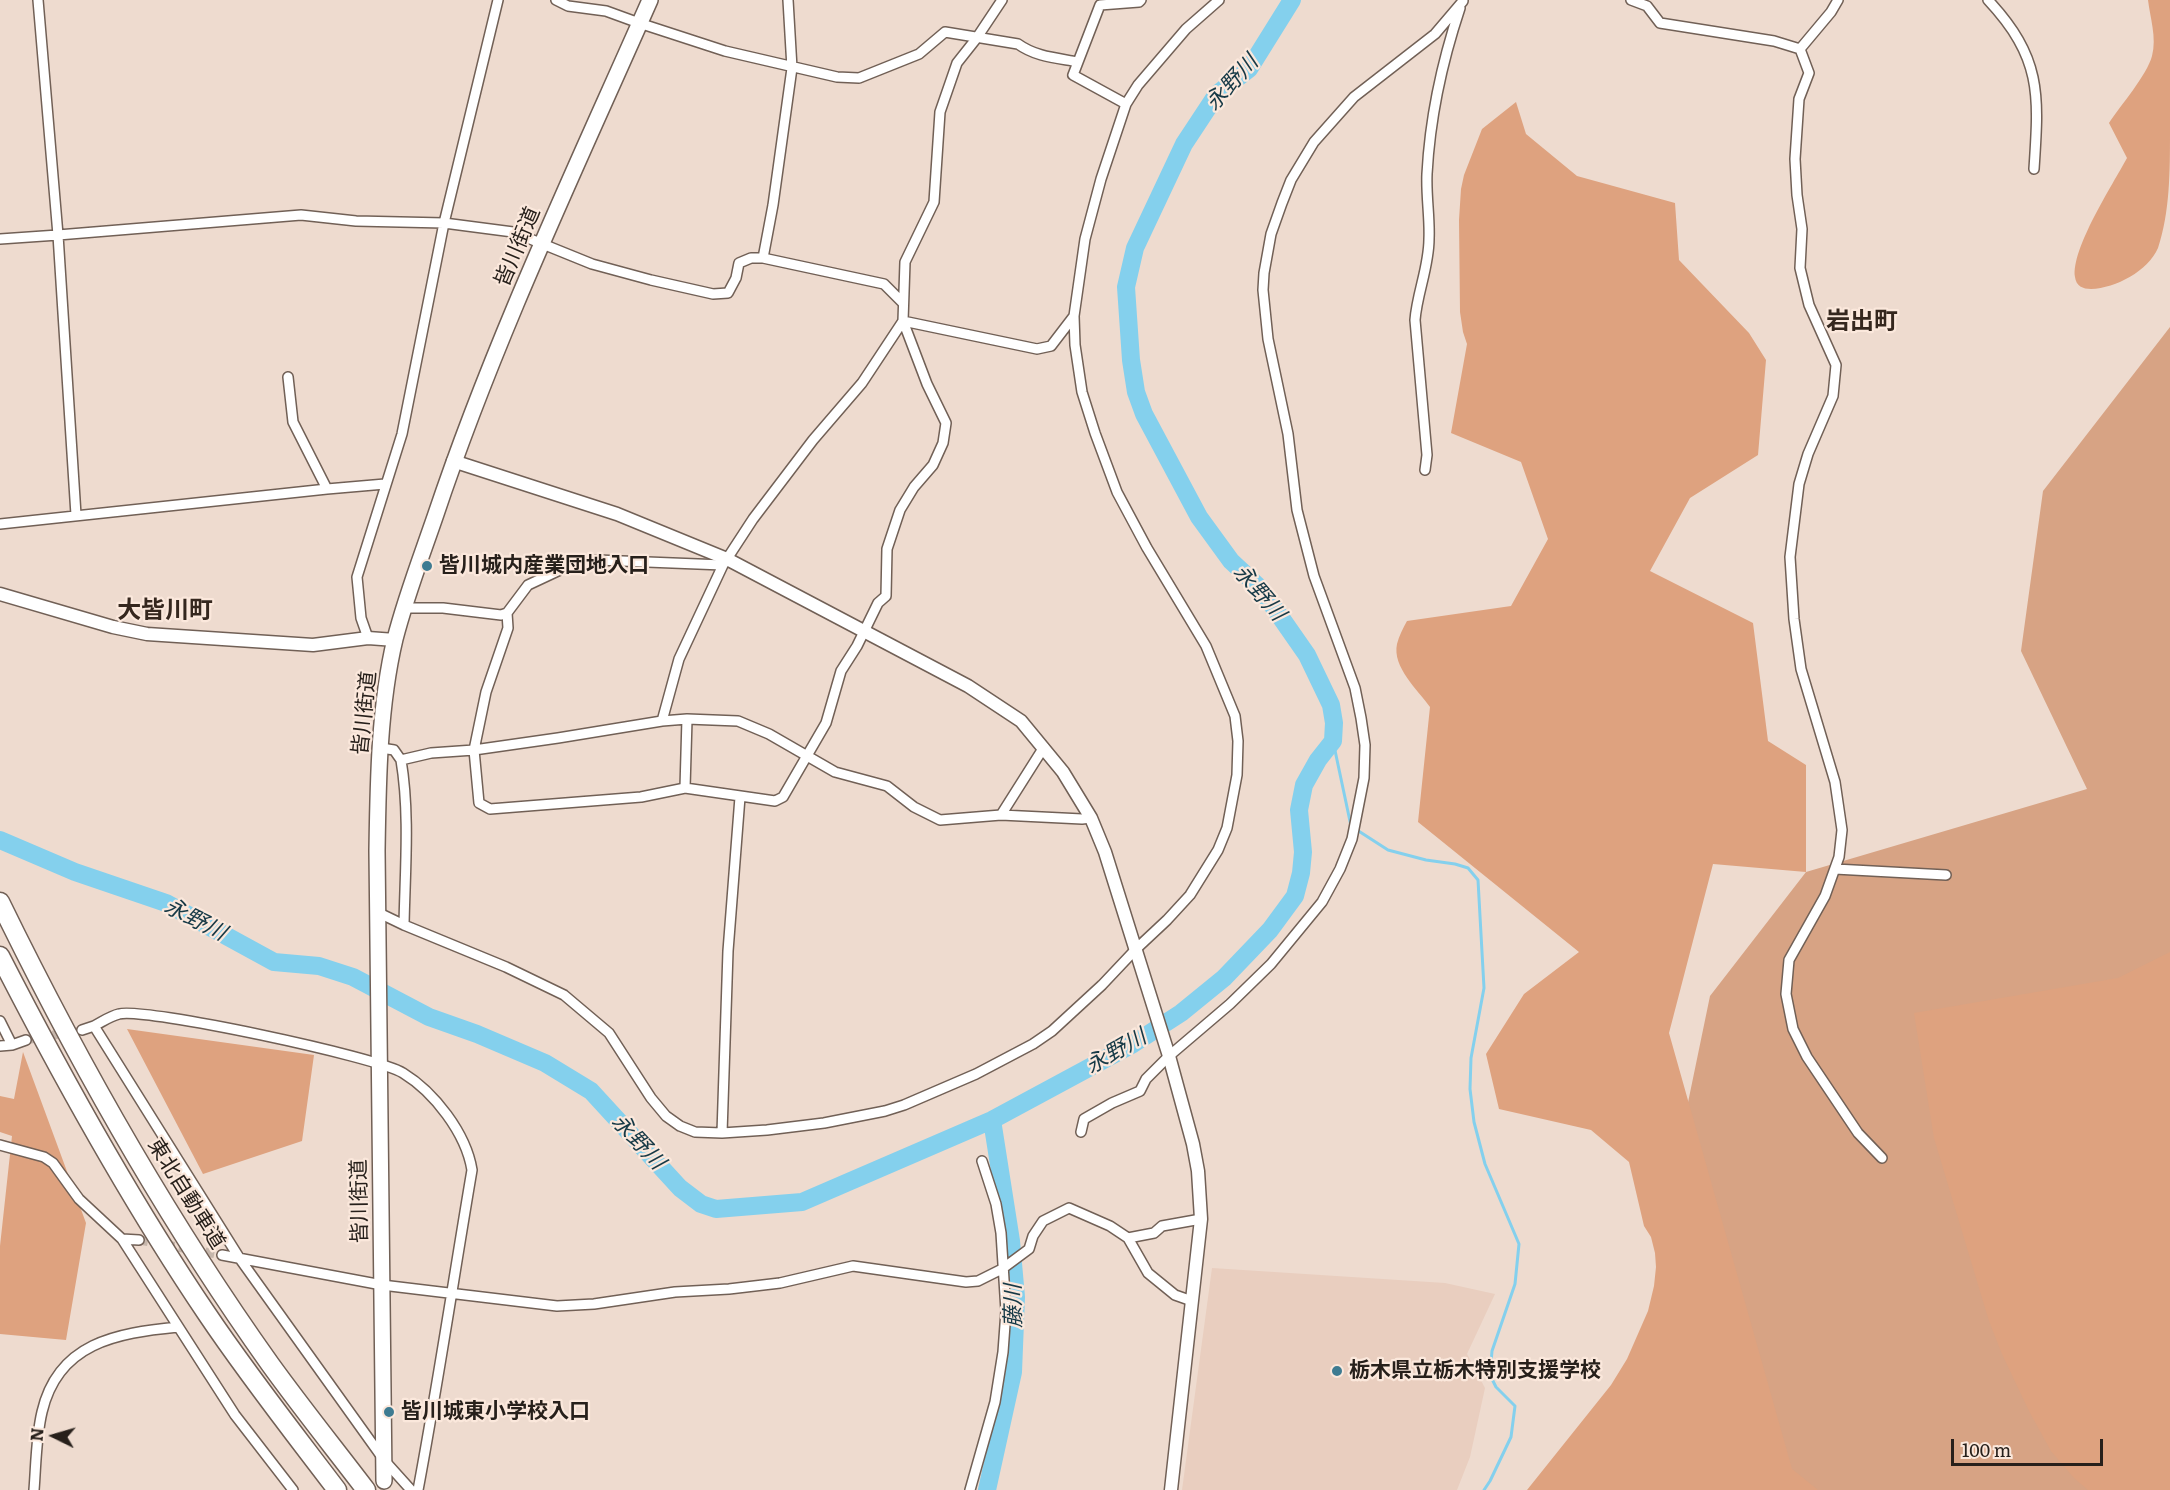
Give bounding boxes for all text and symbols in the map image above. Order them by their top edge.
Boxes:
water label: 永野川 [1200,50,1264,116]
street label: 皆川街道 [490,203,546,291]
district label: 岩出町 [1826,308,1898,336]
place label: 皆川城内産業団地入口 [439,553,649,579]
marker: 皆川城内産業団地入口 [420,559,434,573]
water label: 永野川 [1227,559,1291,627]
district label: 大皆川町 [117,597,213,625]
street label: 皆川街道 [348,670,382,756]
water label: 永野川 [160,893,230,947]
water label: 永野川 [1081,1024,1151,1080]
water label: 永野川 [606,1109,670,1175]
street label: 東北自動車道 [142,1134,230,1254]
street label: 皆川街道 [347,1159,373,1243]
water label: 藤川 [1000,1284,1028,1328]
place label: 栃木県立栃木特別支援学校 [1349,1358,1601,1384]
marker: 栃木県立栃木特別支援学校 [1330,1364,1344,1378]
place label: 皆川城東小学校入口 [401,1399,590,1425]
marker: 皆川城東小学校入口 [382,1405,396,1419]
north arrow [24,1406,84,1466]
text: N [24,1427,49,1442]
scale bar [1954,1427,2106,1465]
text: 100 m [1962,1436,2011,1463]

